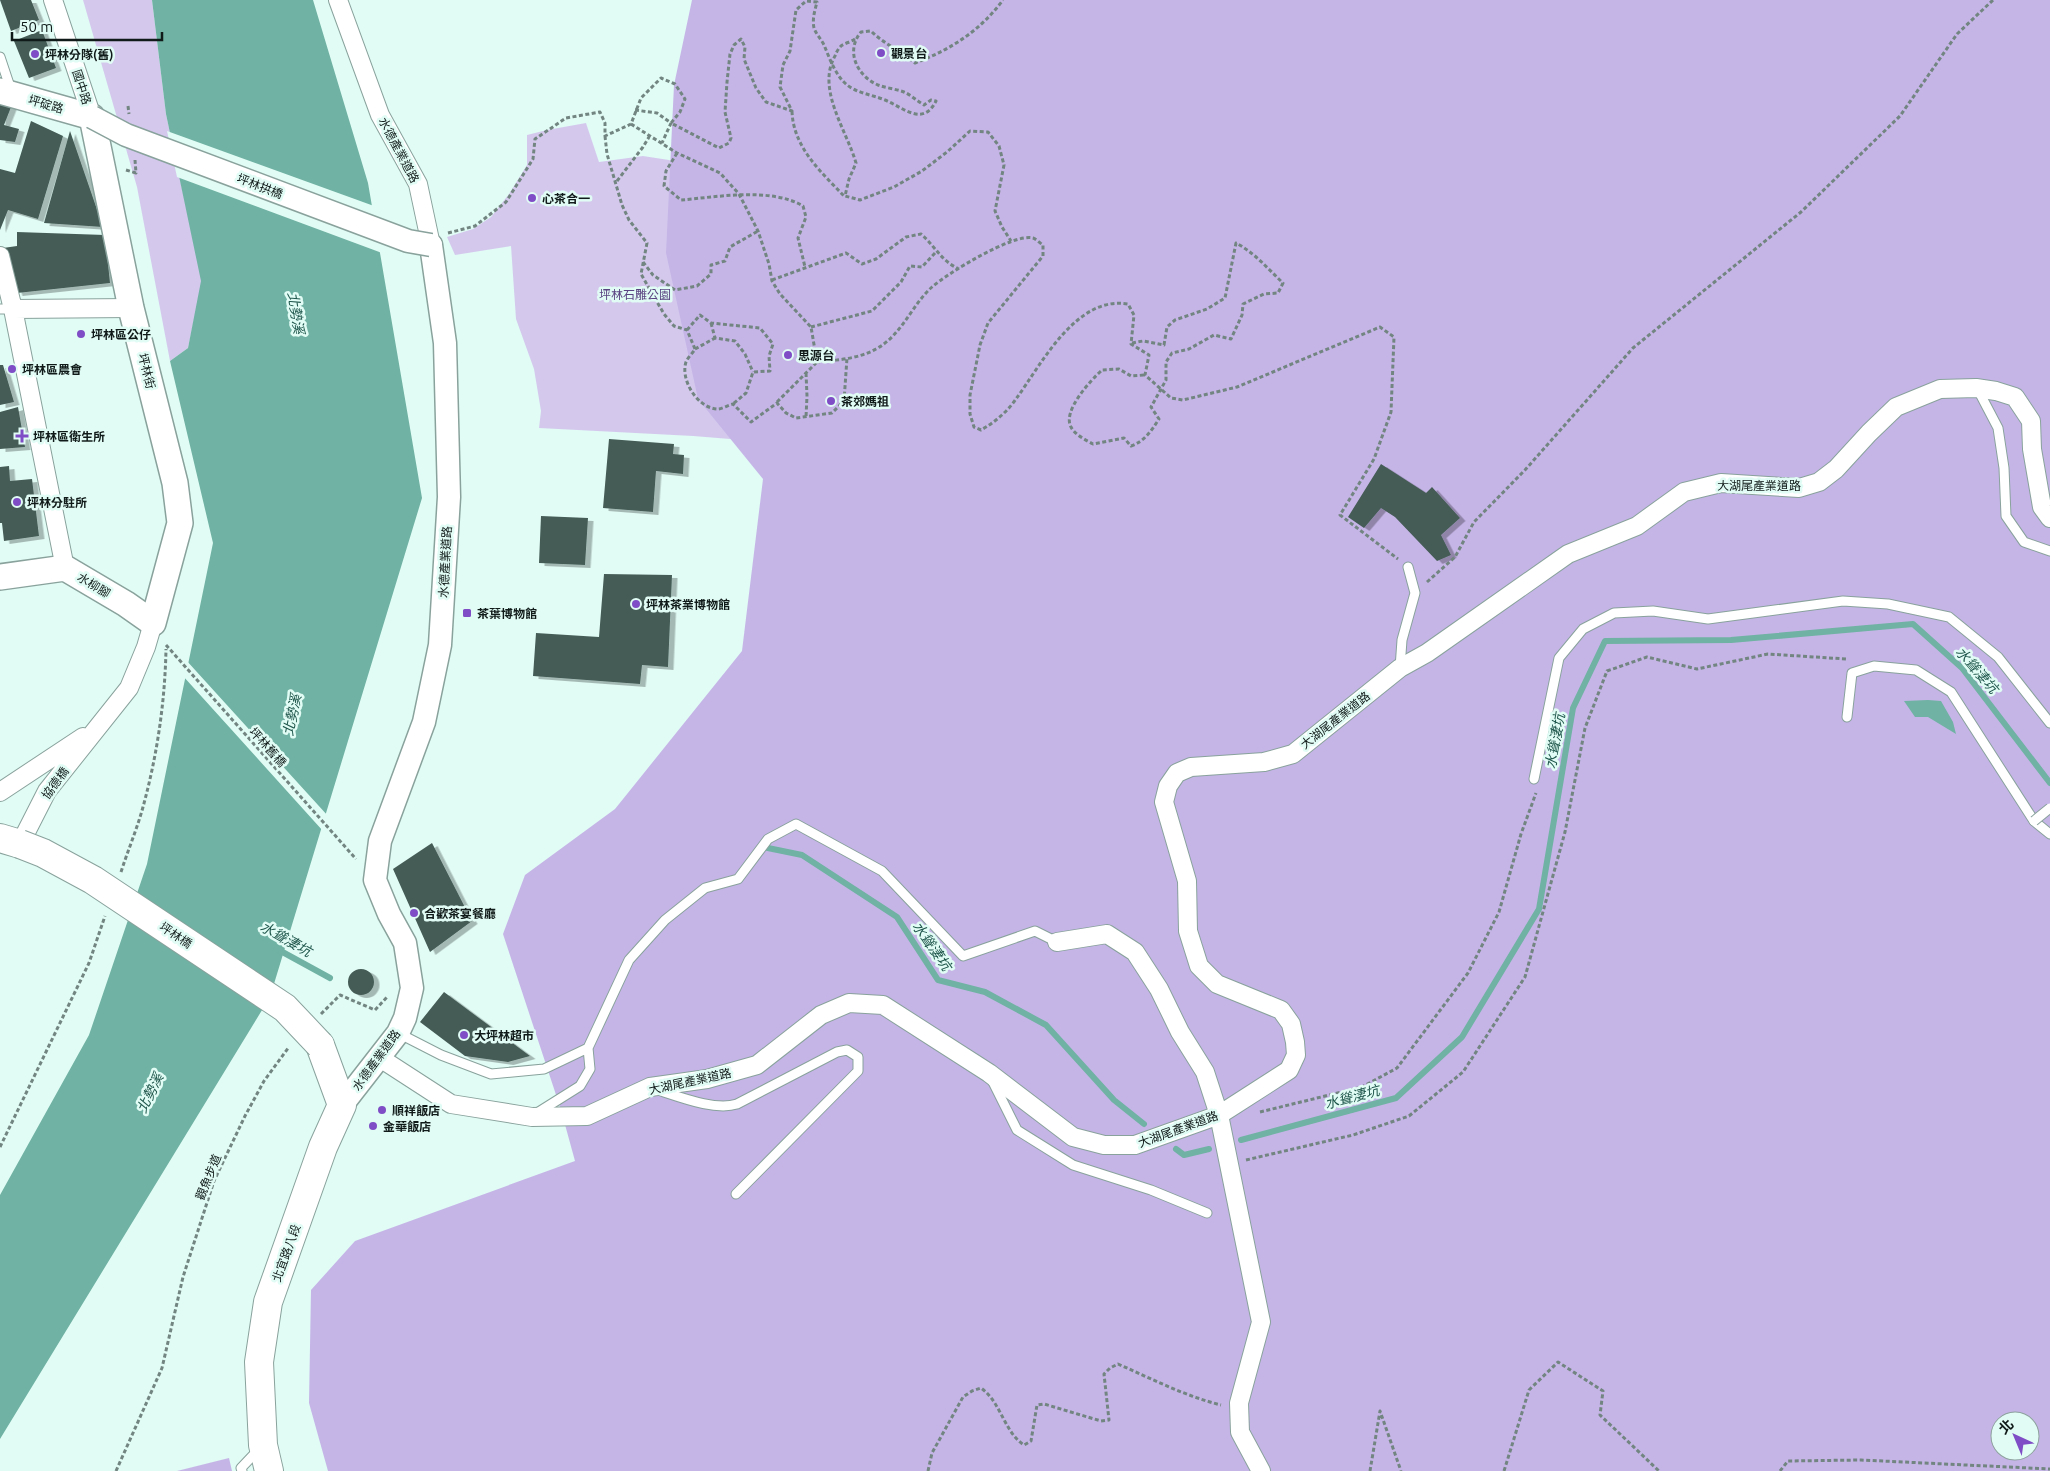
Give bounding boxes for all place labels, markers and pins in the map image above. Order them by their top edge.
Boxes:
marker: 觀景台 [875,47,887,59]
place label: 觀景台 [891,47,927,60]
marker: 坪林分隊(舊) [29,48,41,60]
place label: 坪林分隊(舊) [45,48,113,62]
marker: 心茶合一 [526,192,538,204]
place label: 心茶合一 [542,192,590,205]
marker: 坪林區公仔 [75,328,87,340]
place label: 坪林區公仔 [91,328,151,341]
marker: 思源台 [782,349,794,361]
place label: 思源台 [798,349,834,362]
marker: 坪林區農會 [6,363,18,375]
place label: 坪林區農會 [22,363,82,376]
marker: 茶郊媽祖 [825,395,837,407]
place label: 茶郊媽祖 [841,395,889,408]
marker: 坪林區衛生所 [15,429,29,443]
place label: 坪林區衛生所 [33,430,105,443]
marker: 坪林分駐所 [11,496,23,508]
place label: 坪林分駐所 [27,496,87,509]
marker: 坪林茶業博物館 [630,598,642,610]
place label: 坪林茶業博物館 [646,598,730,611]
marker: 茶葉博物館 [461,607,473,619]
place label: 茶葉博物館 [477,607,537,620]
marker: 合歡茶宴餐廳 [408,907,420,919]
place label: 合歡茶宴餐廳 [424,907,496,920]
marker: 大坪林超市 [458,1029,470,1041]
place label: 大坪林超市 [474,1029,534,1042]
marker: 順祥飯店 [376,1104,388,1116]
place label: 順祥飯店 [392,1104,440,1117]
marker: 金華飯店 [367,1120,379,1132]
place label: 金華飯店 [383,1120,431,1133]

